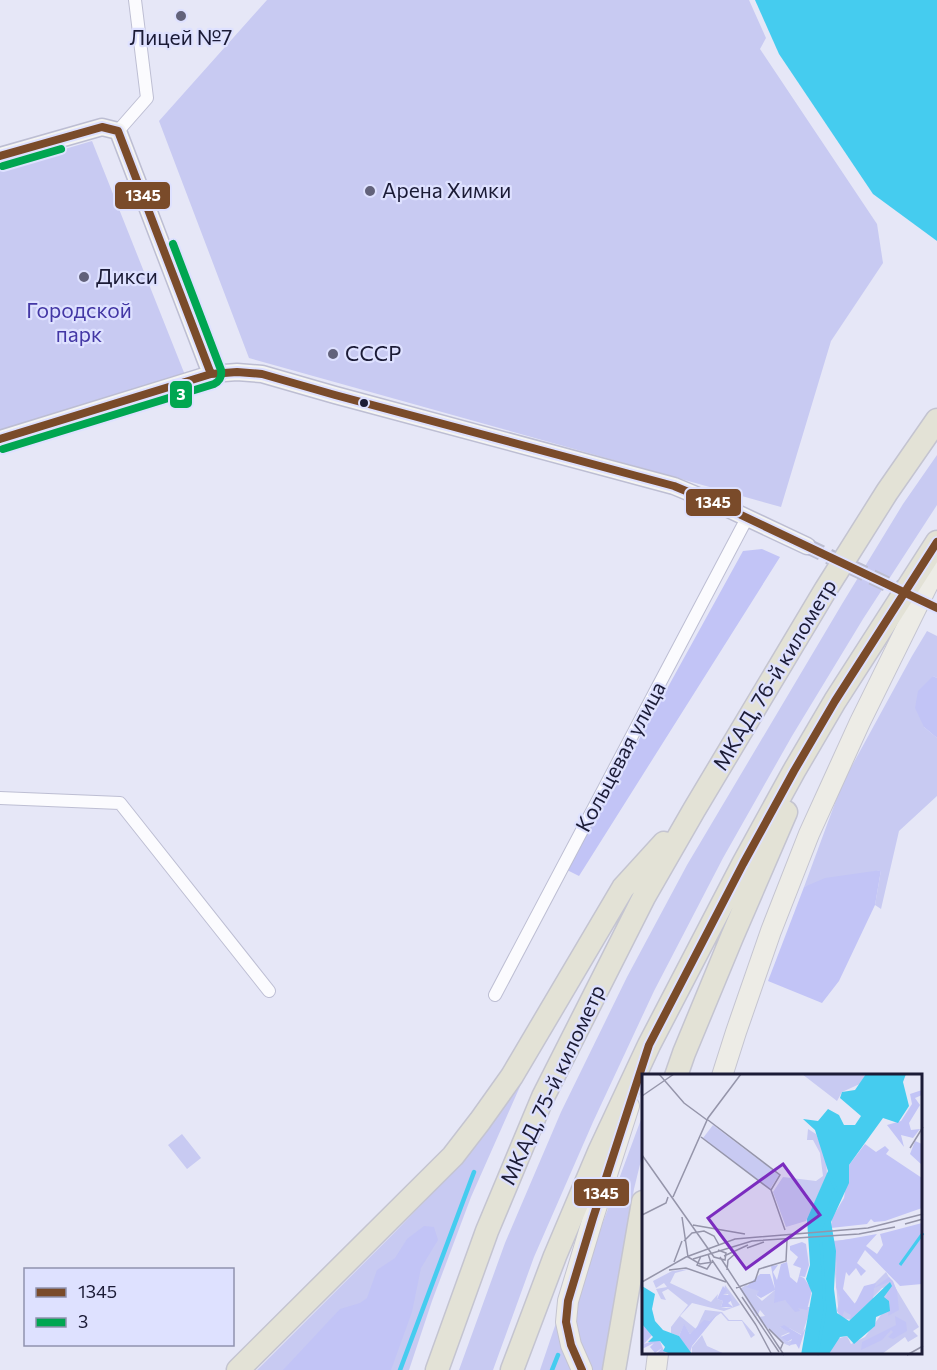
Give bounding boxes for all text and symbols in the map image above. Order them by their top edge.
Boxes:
marker: Лицей №7 [174,9,188,23]
place label: Лицей №7 [130,24,232,49]
place label: Арена Химки [382,177,511,202]
line badge: 1345 [114,181,171,210]
marker: Арена Химки [363,184,377,198]
text: 1345 [125,185,161,204]
place label: Дикси [96,263,158,288]
marker: Дикси [77,270,91,284]
park label: Городской парк [26,297,132,346]
place label: СССР [345,340,401,365]
marker: СССР [326,347,340,361]
line badge: 3 [169,380,193,409]
text: 3 [176,384,186,403]
unlabelled marker [358,397,370,409]
line badge: 1345 [685,488,742,517]
text: 1345 [695,492,731,511]
street label: МКАД, 76-й километр [707,574,841,774]
street label: Кольцевая улица [570,677,670,836]
street label: МКАД, 75-й километр [494,980,609,1188]
inset map [642,1074,922,1355]
line badge: 1345 [573,1178,630,1207]
text: 1345 [583,1183,619,1202]
legend [24,1268,234,1346]
text: 1345 [78,1280,117,1302]
text: 3 [78,1310,88,1332]

